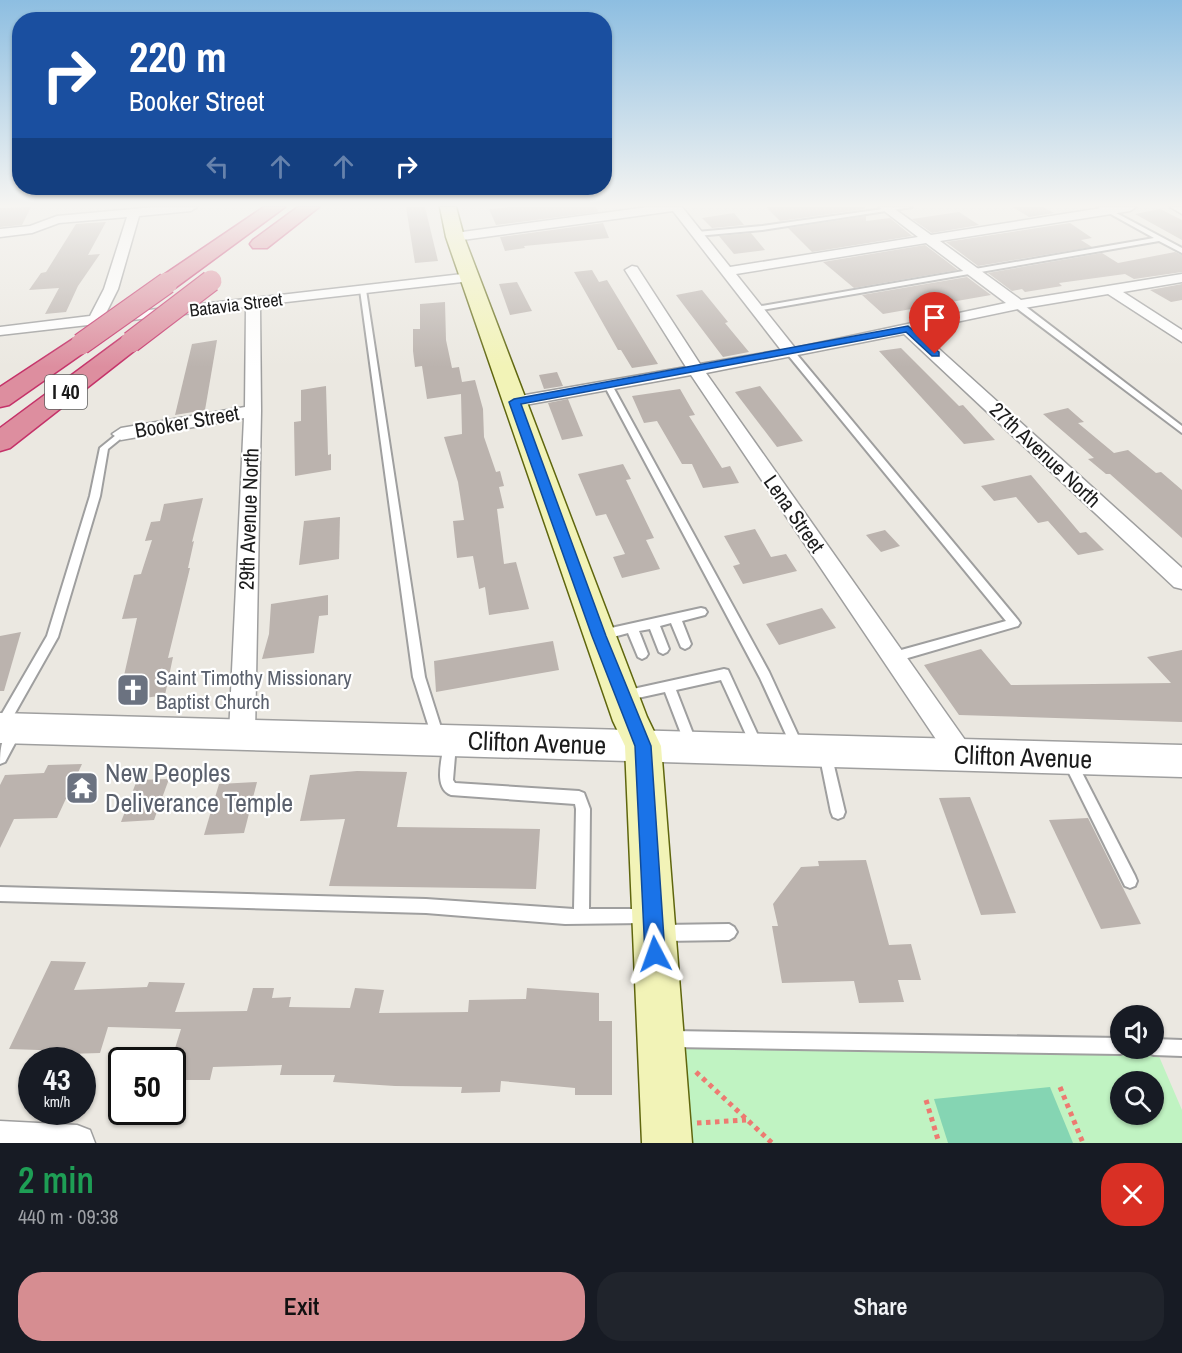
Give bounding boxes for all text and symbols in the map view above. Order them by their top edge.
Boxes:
text: 220 m [129,29,227,85]
icon: right [30,36,108,114]
text: Booker Street [129,83,264,119]
icon: left [201,150,234,183]
icon: ahead [264,150,297,183]
icon: ahead [327,150,360,183]
icon: right [390,150,423,183]
street label: Batavia Street [188,286,284,323]
pin [909,292,960,354]
icon: arrive [918,301,951,334]
road number: I 40 [45,375,87,409]
street label: 27th Avenue North [983,395,1107,514]
street label: Booker Street [133,398,241,445]
street label: 29th Avenue North [232,447,265,591]
street label: Lena Street [757,469,832,559]
place label: Saint Timothy Missionary Baptist Church [156,663,352,716]
church icon: Saint Timothy Missionary Baptist Church [115,672,151,708]
street label: Clifton Avenue [467,723,607,762]
street label: Clifton Avenue [953,737,1093,776]
place label: New Peoples Deliverance Temple [105,755,293,820]
temple icon: New Peoples Deliverance Temple [64,770,100,806]
position arrow [623,922,687,986]
map controls [1110,1005,1164,1125]
button: sound [1110,1005,1164,1059]
speed limit sign: 50 [108,1047,186,1125]
text: 43 [43,1059,71,1099]
button: search [1110,1071,1164,1125]
text: km/h [44,1091,70,1112]
text: 2 min [18,1156,94,1204]
button: close [1101,1163,1164,1226]
text: 440 m · 09:38 [18,1203,118,1230]
button: Exit [18,1272,585,1341]
button: Share [597,1272,1164,1341]

